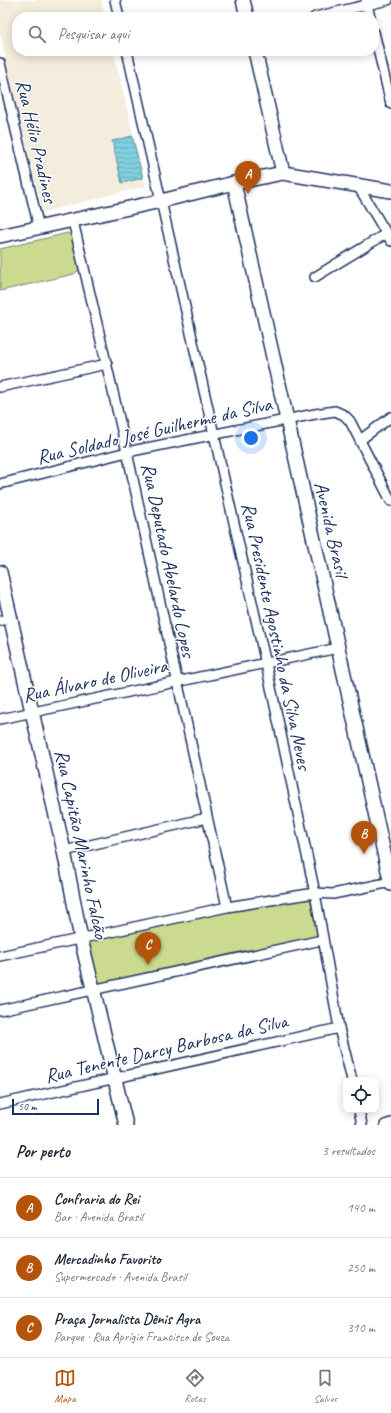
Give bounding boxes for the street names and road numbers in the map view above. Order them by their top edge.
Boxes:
street label: Rua Hélio Pradines [10,77,63,207]
street label: Rua Soldado José Guilherme da Silva [34,391,275,470]
street label: Rua Deputado Abelardo Lopes [136,461,202,662]
street label: Avenida Brasil [308,479,355,583]
street label: Rua Presidente Agostinho da Silva Neves [236,500,317,774]
street label: Rua Álvaro de Oliveira [20,653,171,708]
street label: Rua Capitão Marinho Falcão [49,747,114,942]
street label: Rua Tenente Darcy Barbosa da Silva [42,1008,292,1089]

